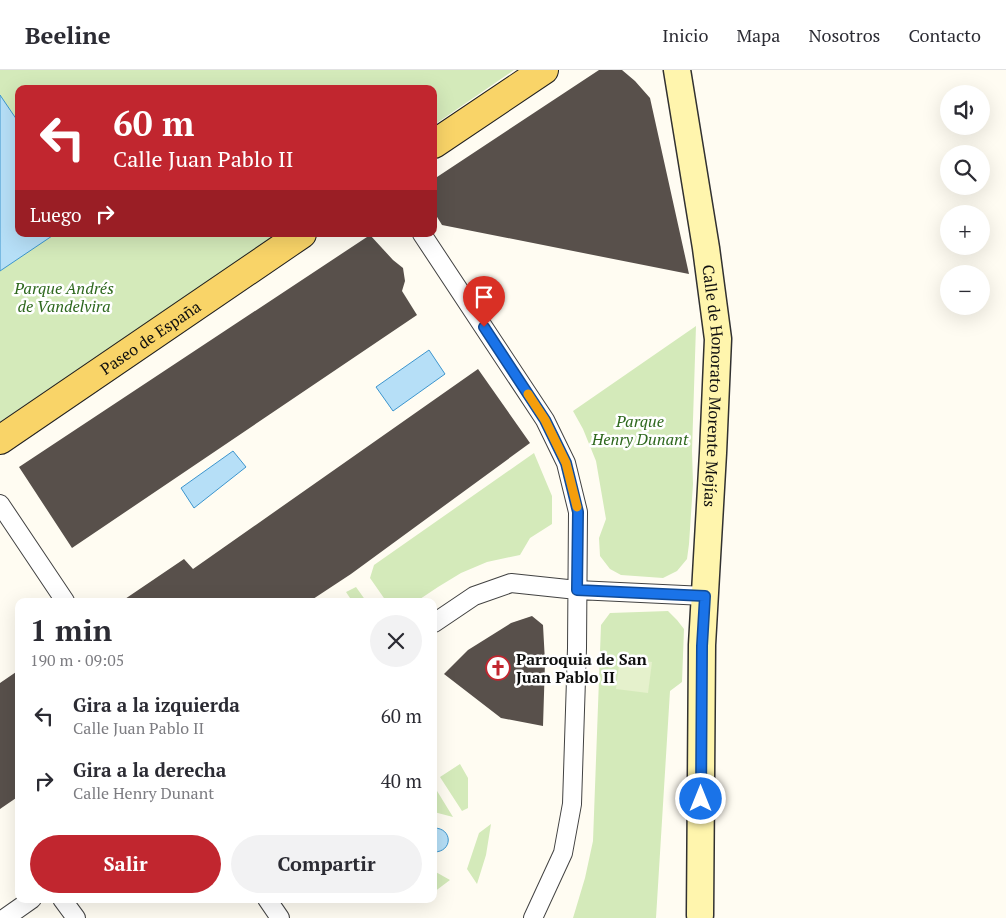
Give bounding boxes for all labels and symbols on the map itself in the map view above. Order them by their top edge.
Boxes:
street label: Calle de Honorato Morente Mejías [697,263,729,508]
pin [463,276,505,327]
park label: Parque Andrés de Vandelvira [13,277,114,317]
street label: Paseo de España [96,295,205,380]
park label: Parque Henry Dunant [591,410,689,450]
place label: Parroquia de San Juan Pablo II [516,648,648,688]
church icon: Parroquia de San Juan Pablo II [485,655,511,681]
position arrow [674,772,726,824]

